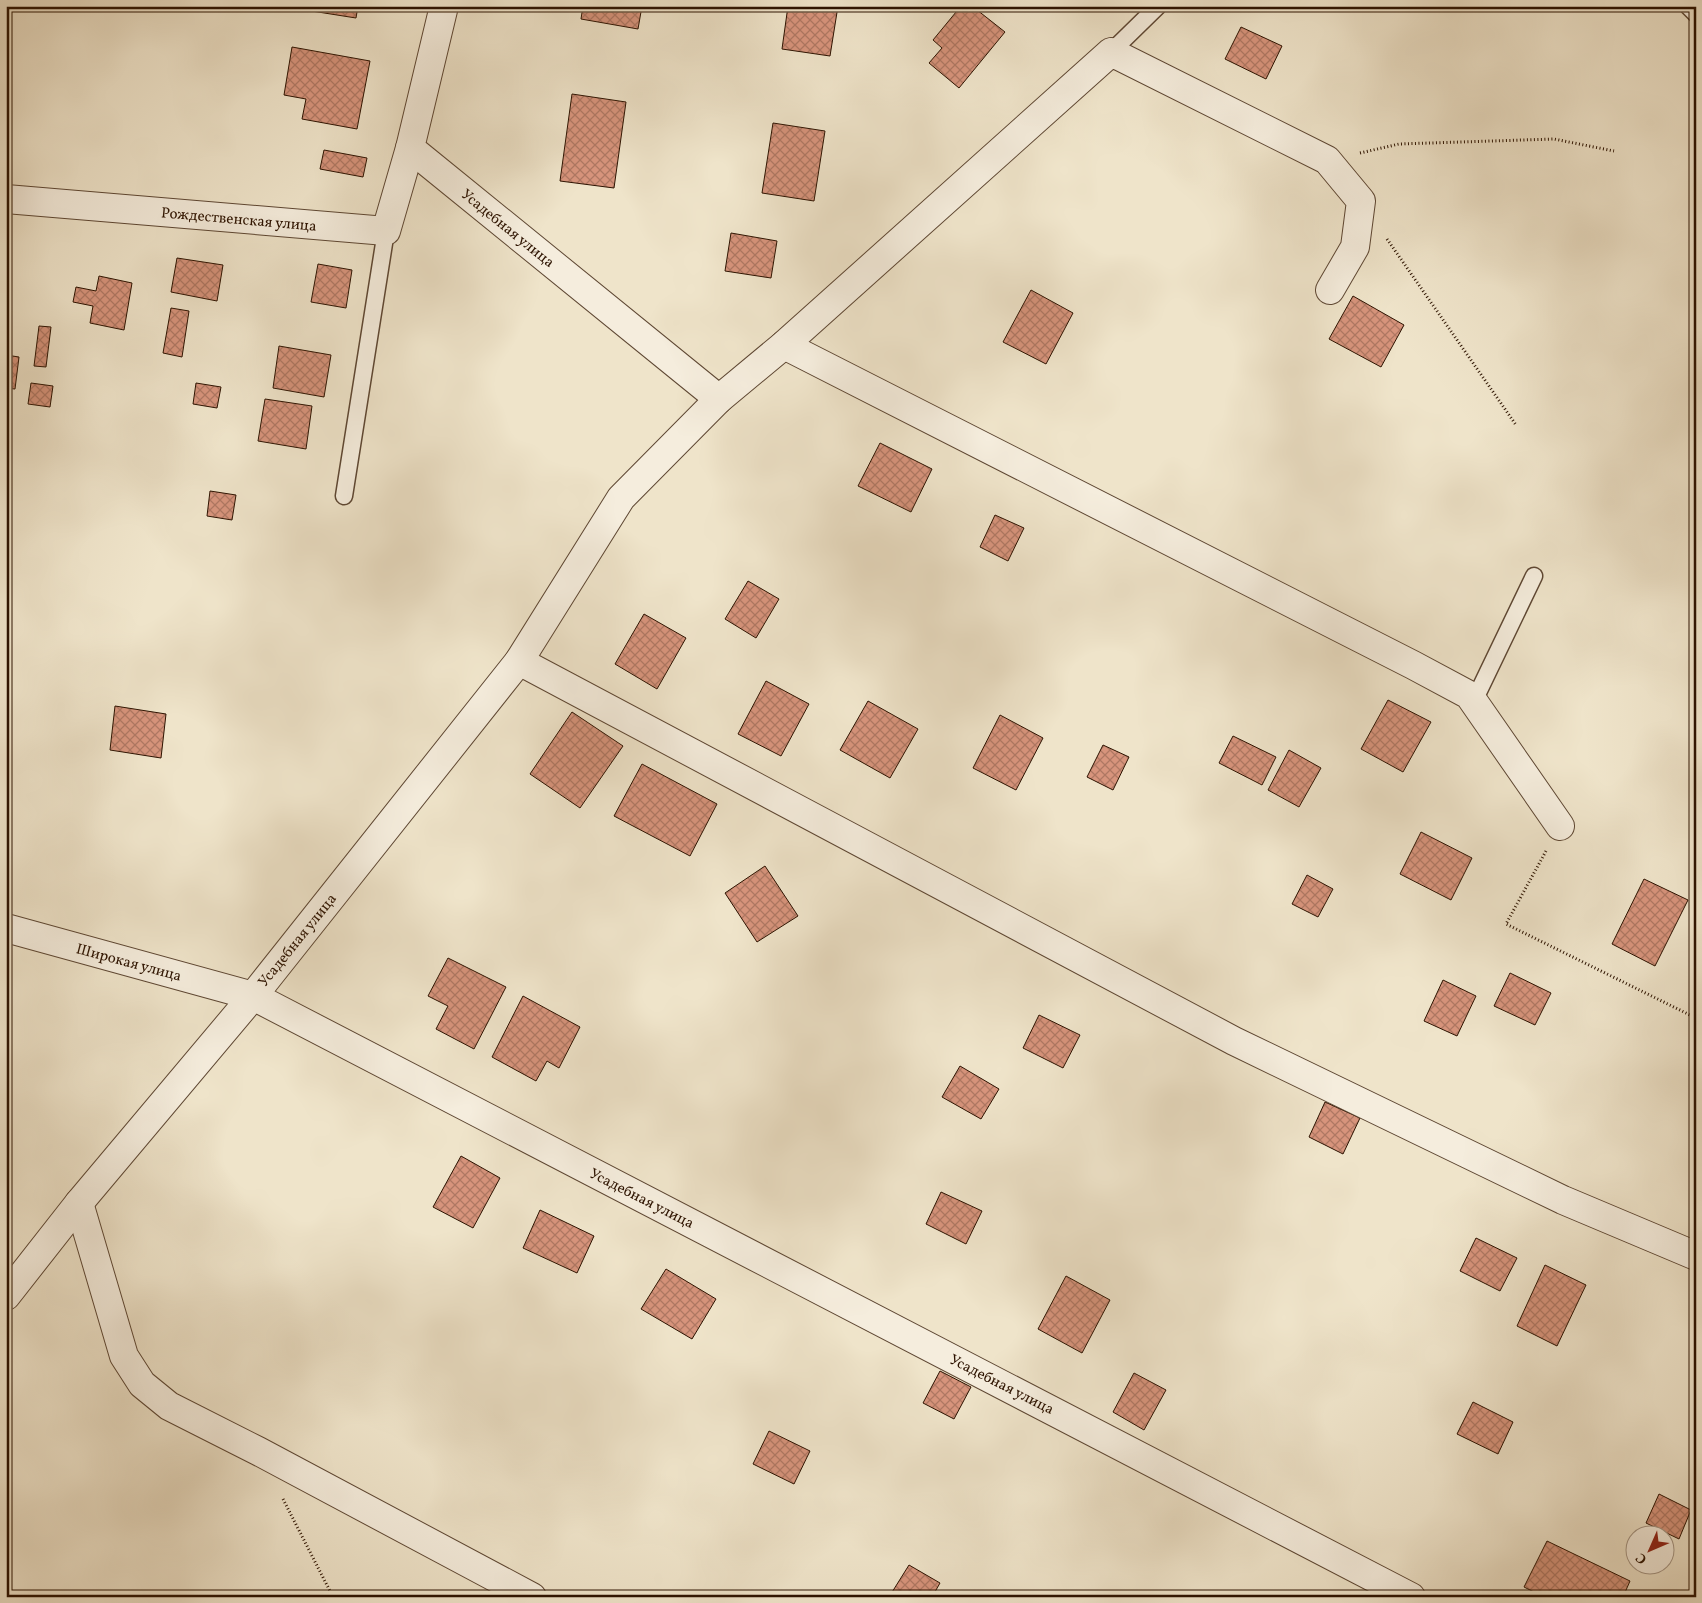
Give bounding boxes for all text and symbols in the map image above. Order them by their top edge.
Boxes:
street label: Усадебная улица [456,185,558,273]
street label: Рождественская улица [160,203,318,238]
street label: Усадебная улица [254,890,342,992]
street label: Широкая улица [74,939,184,988]
street label: Усадебная улица [585,1164,697,1235]
street label: Усадебная улица [945,1350,1057,1421]
north arrow [1624,1526,1674,1576]
text: С [1632,1548,1652,1568]

